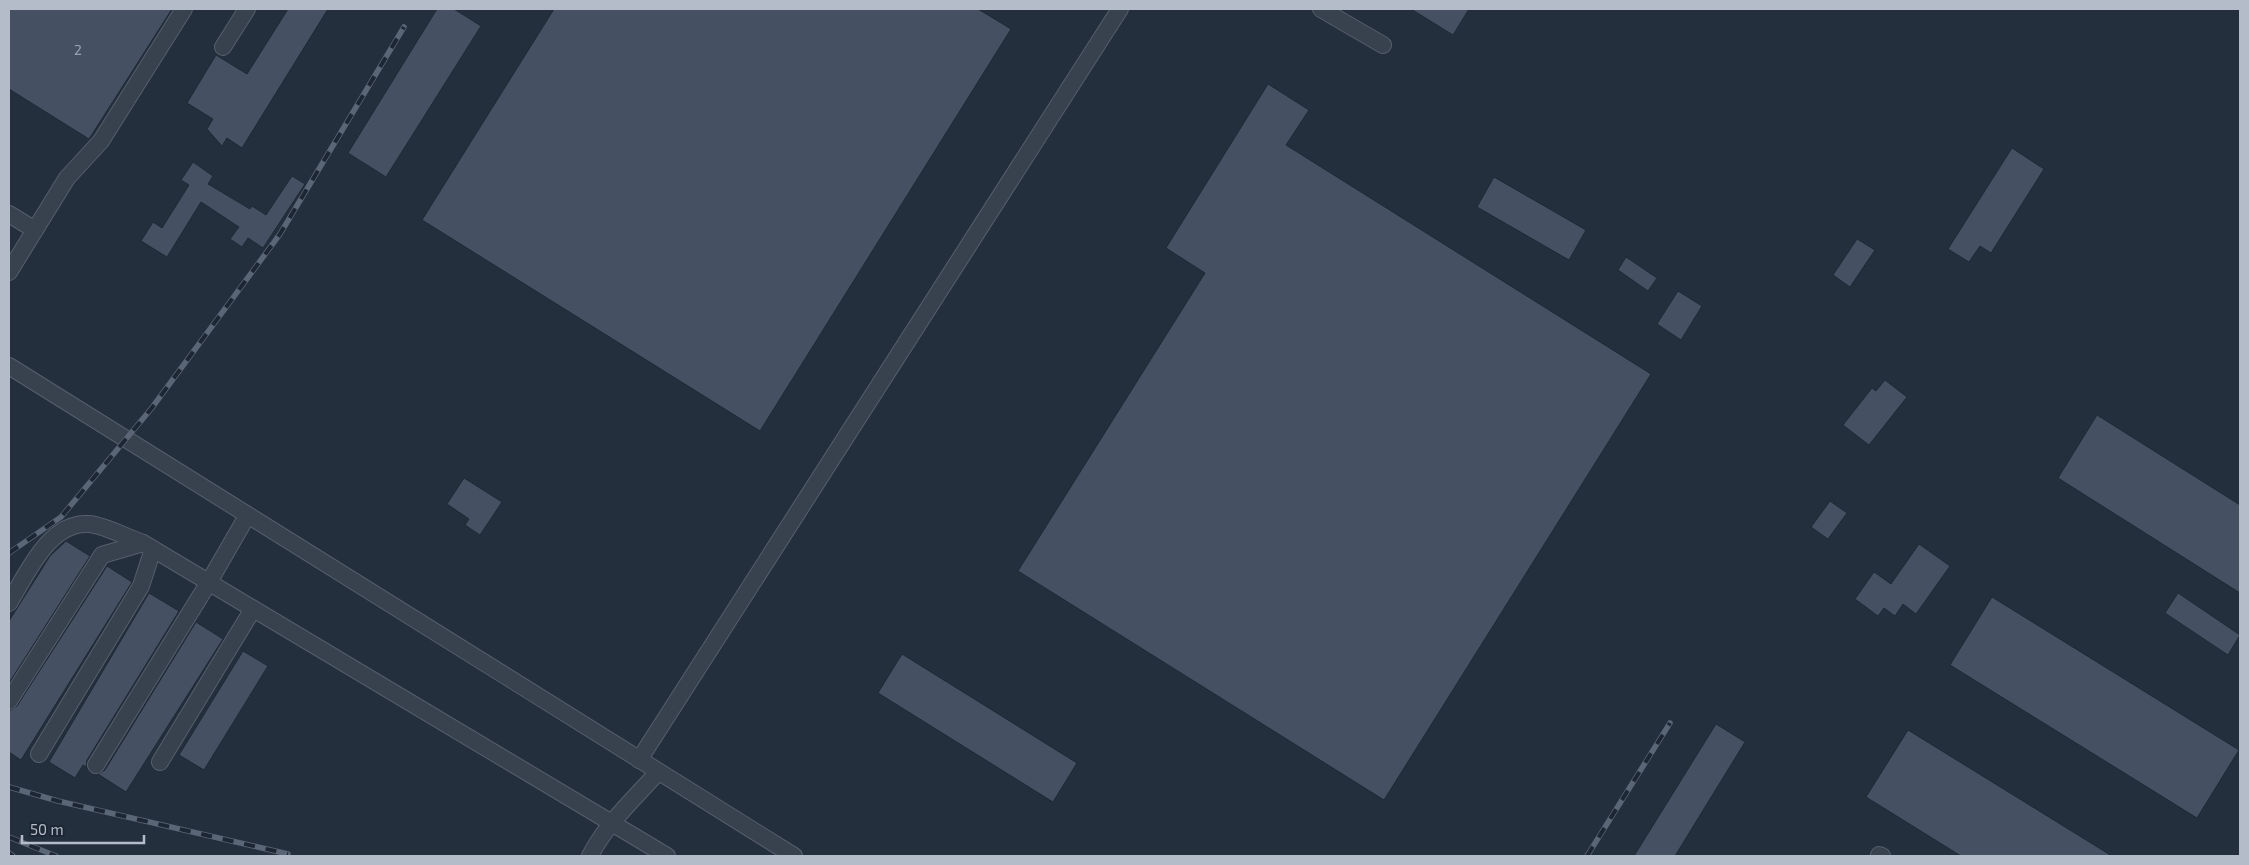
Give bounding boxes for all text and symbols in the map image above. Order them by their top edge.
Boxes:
house number: 2 [74,41,82,58]
scale bar [22,812,145,844]
text: 50 m [30,820,64,838]

